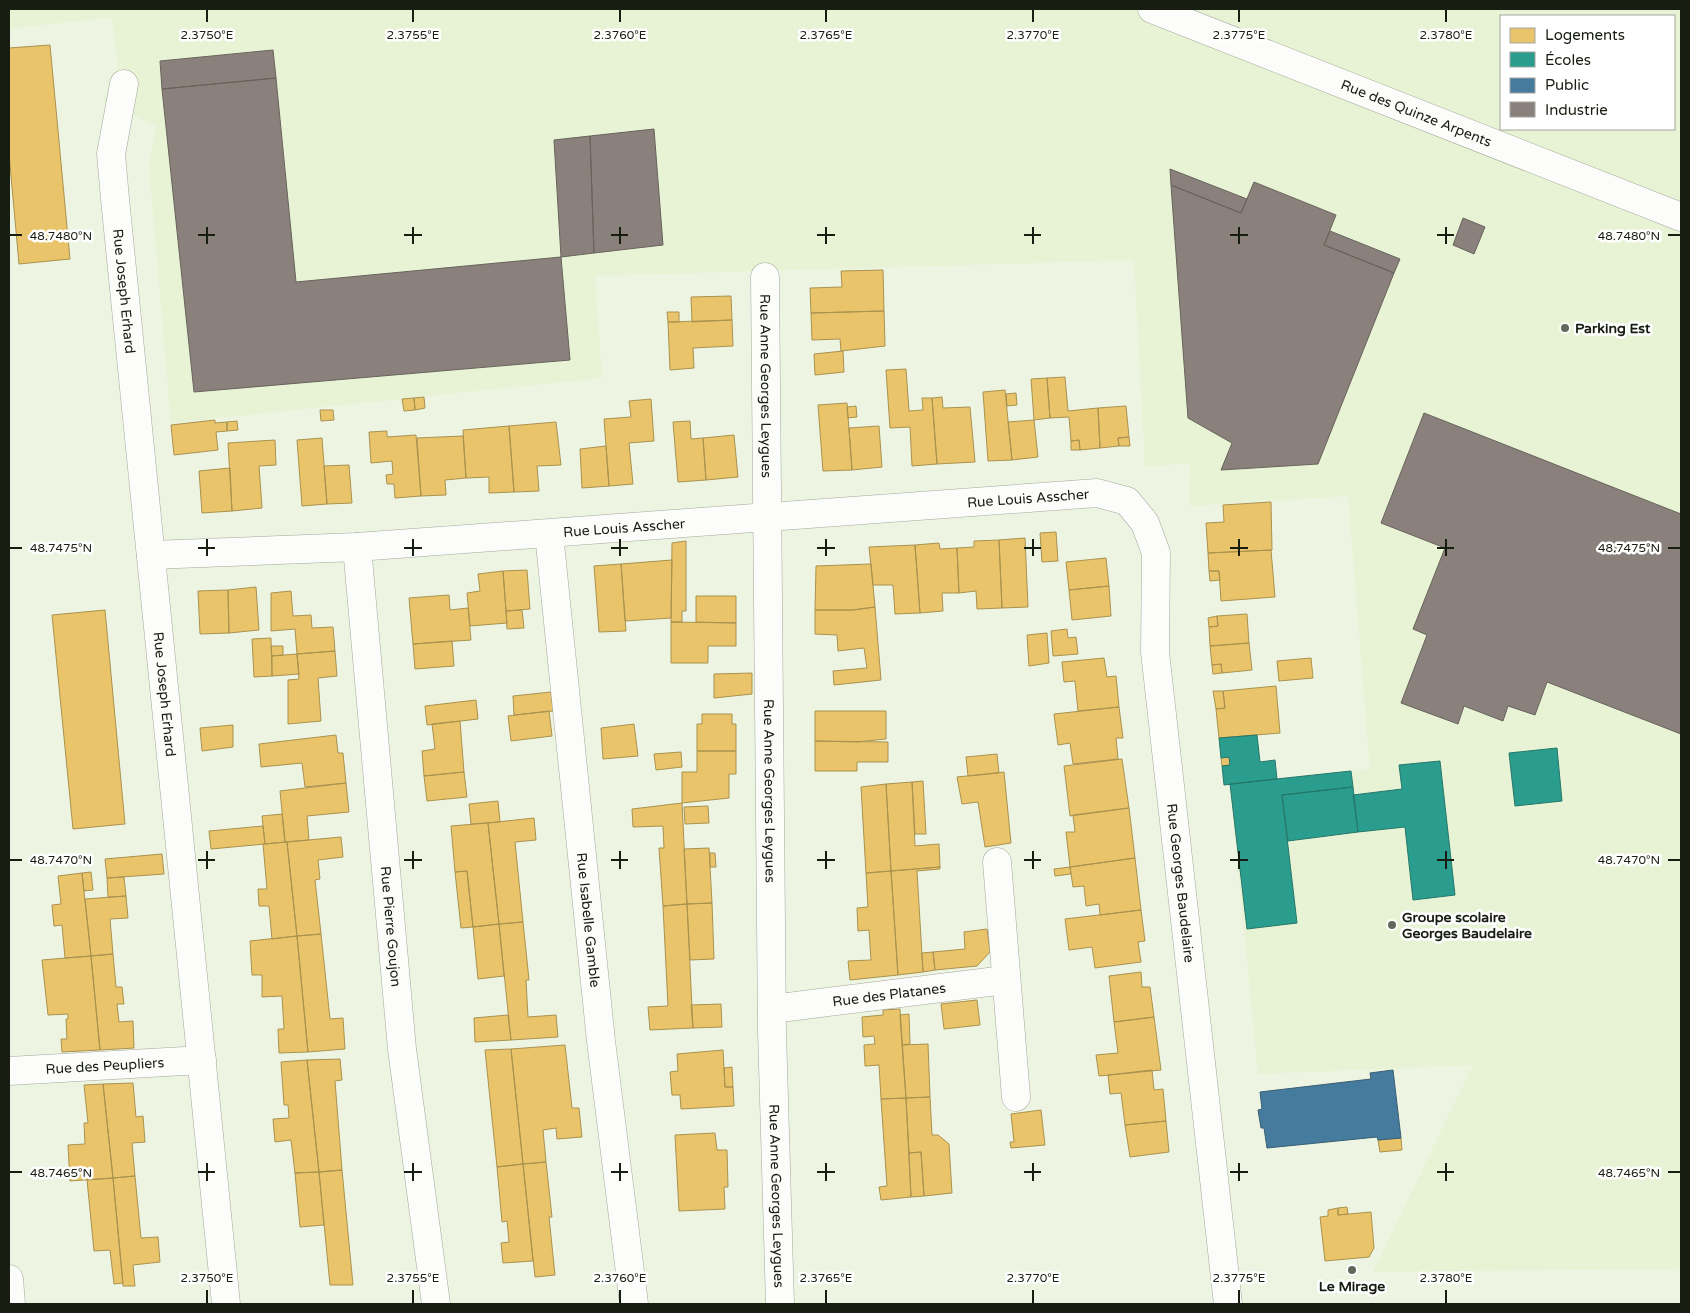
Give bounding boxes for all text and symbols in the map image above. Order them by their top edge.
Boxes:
legend [1500,15,1675,130]
text: Logements [1545,26,1625,44]
text: 2.3750°E [181,28,234,42]
text: 2.3755°E [387,28,440,42]
text: 2.3760°E [594,28,647,42]
text: 2.3765°E [800,28,853,42]
text: 2.3770°E [1007,28,1060,42]
text: 2.3775°E [1213,28,1266,42]
text: 2.3780°E [1420,28,1473,42]
text: Écoles [1545,51,1591,69]
street label: Rue des Quinze Arpents [1338,76,1494,150]
text: Public [1545,76,1589,94]
text: Industrie [1545,101,1608,119]
street label: Rue Joseph Erhard [110,228,139,354]
text: 48.7480°N [30,229,92,243]
text: 48.7480°N [1598,229,1660,243]
street label: Rue Anne Georges Leygues [757,294,775,478]
place label: Parking Est [1575,320,1651,337]
marker: Parking Est [1559,322,1571,334]
street label: Rue Louis Asscher [966,485,1090,511]
street label: Rue Louis Asscher [563,515,686,540]
text: 48.7475°N [30,541,92,555]
text: 48.7475°N [1598,541,1660,555]
street label: Rue Joseph Erhard [150,631,179,757]
street label: Rue Anne Georges Leygues [760,699,779,883]
street label: Rue Georges Baudelaire [1164,802,1198,964]
street label: Rue Isabelle Gamble [573,852,604,988]
text: 48.7470°N [30,853,92,867]
text: 48.7470°N [1598,853,1660,867]
street label: Rue Pierre Goujon [377,865,405,988]
place label: Groupe scolaire Georges Baudelaire [1402,909,1532,942]
marker: Groupe scolaire Georges Baudelaire [1386,919,1398,931]
street label: Rue des Platanes [831,979,947,1010]
street label: Rue des Peupliers [45,1054,165,1077]
street label: Rue Anne Georges Leygues [766,1104,788,1288]
text: 48.7465°N [30,1166,92,1180]
text: 48.7465°N [1598,1166,1660,1180]
marker: Le Mirage [1346,1264,1358,1276]
text: 2.3750°E [181,1271,234,1285]
text: 2.3755°E [387,1271,440,1285]
text: 2.3760°E [594,1271,647,1285]
text: 2.3765°E [800,1271,853,1285]
text: 2.3770°E [1007,1271,1060,1285]
text: 2.3775°E [1213,1271,1266,1285]
text: 2.3780°E [1420,1271,1473,1285]
place label: Le Mirage [1319,1278,1385,1295]

